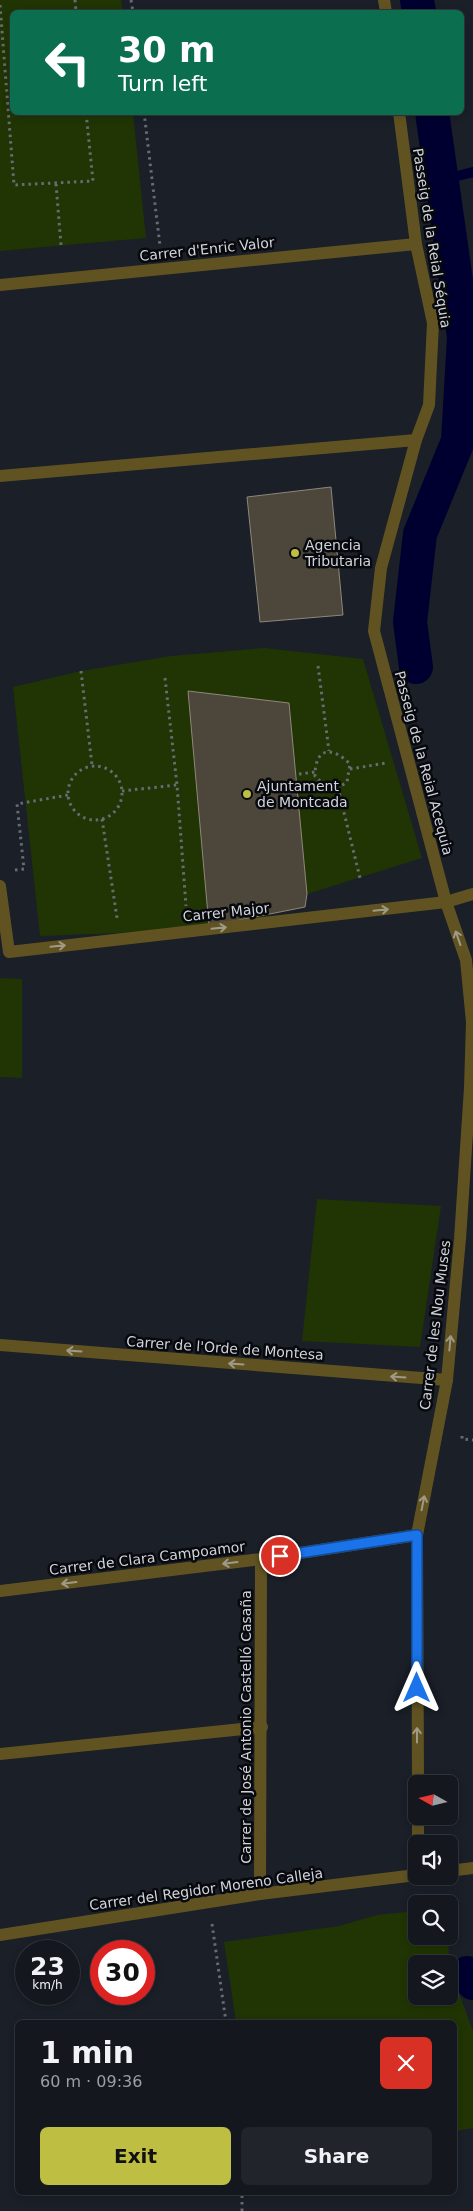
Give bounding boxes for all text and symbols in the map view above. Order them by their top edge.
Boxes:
icon: left [35,30,100,95]
text: 30 m [118,30,215,70]
text: Turn left [118,71,207,96]
street label: Passeig de la Reial Séquia [410,147,454,329]
street label: Carrer d'Enric Valor [139,234,276,264]
place label: Agencia Tributaria [304,537,371,569]
marker: Agencia Tributaria [289,547,301,559]
street label: Passeig de la Reial Acequia [392,669,456,857]
place label: Ajuntament de Montcada [257,778,348,810]
marker: Ajuntament de Montcada [241,788,253,800]
street label: Carrer Major [182,899,270,925]
one-way arrow [373,905,389,915]
one-way arrow [211,923,227,933]
one-way arrow [453,931,462,946]
one-way arrow [50,941,66,951]
street label: Carrer de les Nou Muses [417,1239,453,1411]
street label: Carrer de l'Orde de Montesa [126,1333,324,1363]
one-way arrow [445,1335,455,1351]
one-way arrow [67,1347,83,1356]
one-way arrow [229,1359,245,1369]
one-way arrow [391,1372,407,1381]
one-way arrow [419,1496,428,1512]
pin [259,1535,301,1577]
street label: Carrer de Clara Campoamor [48,1538,246,1578]
icon: arrive [266,1542,294,1570]
one-way arrow [223,1558,239,1568]
one-way arrow [61,1578,77,1588]
street label: Carrer de José Antonio Castelló Casaña [238,1590,254,1864]
position arrow [390,1661,442,1713]
one-way arrow [413,1727,422,1743]
north arrow [408,1775,458,1825]
map controls [408,1775,458,2005]
button: sound [408,1835,458,1885]
street label: Carrer del Regidor Moreno Calleja [88,1865,324,1913]
button: search [408,1895,458,1945]
speed limit sign: 30 [90,1940,155,2005]
text: 23 [30,1952,65,1981]
button: layers [408,1955,458,2005]
text: km/h [32,1978,63,1992]
text: 1 min [40,2035,134,2070]
button: close [380,2037,432,2089]
text: 60 m · 09:36 [40,2072,142,2091]
button: Exit [40,2127,231,2185]
button: Share [241,2127,432,2185]

